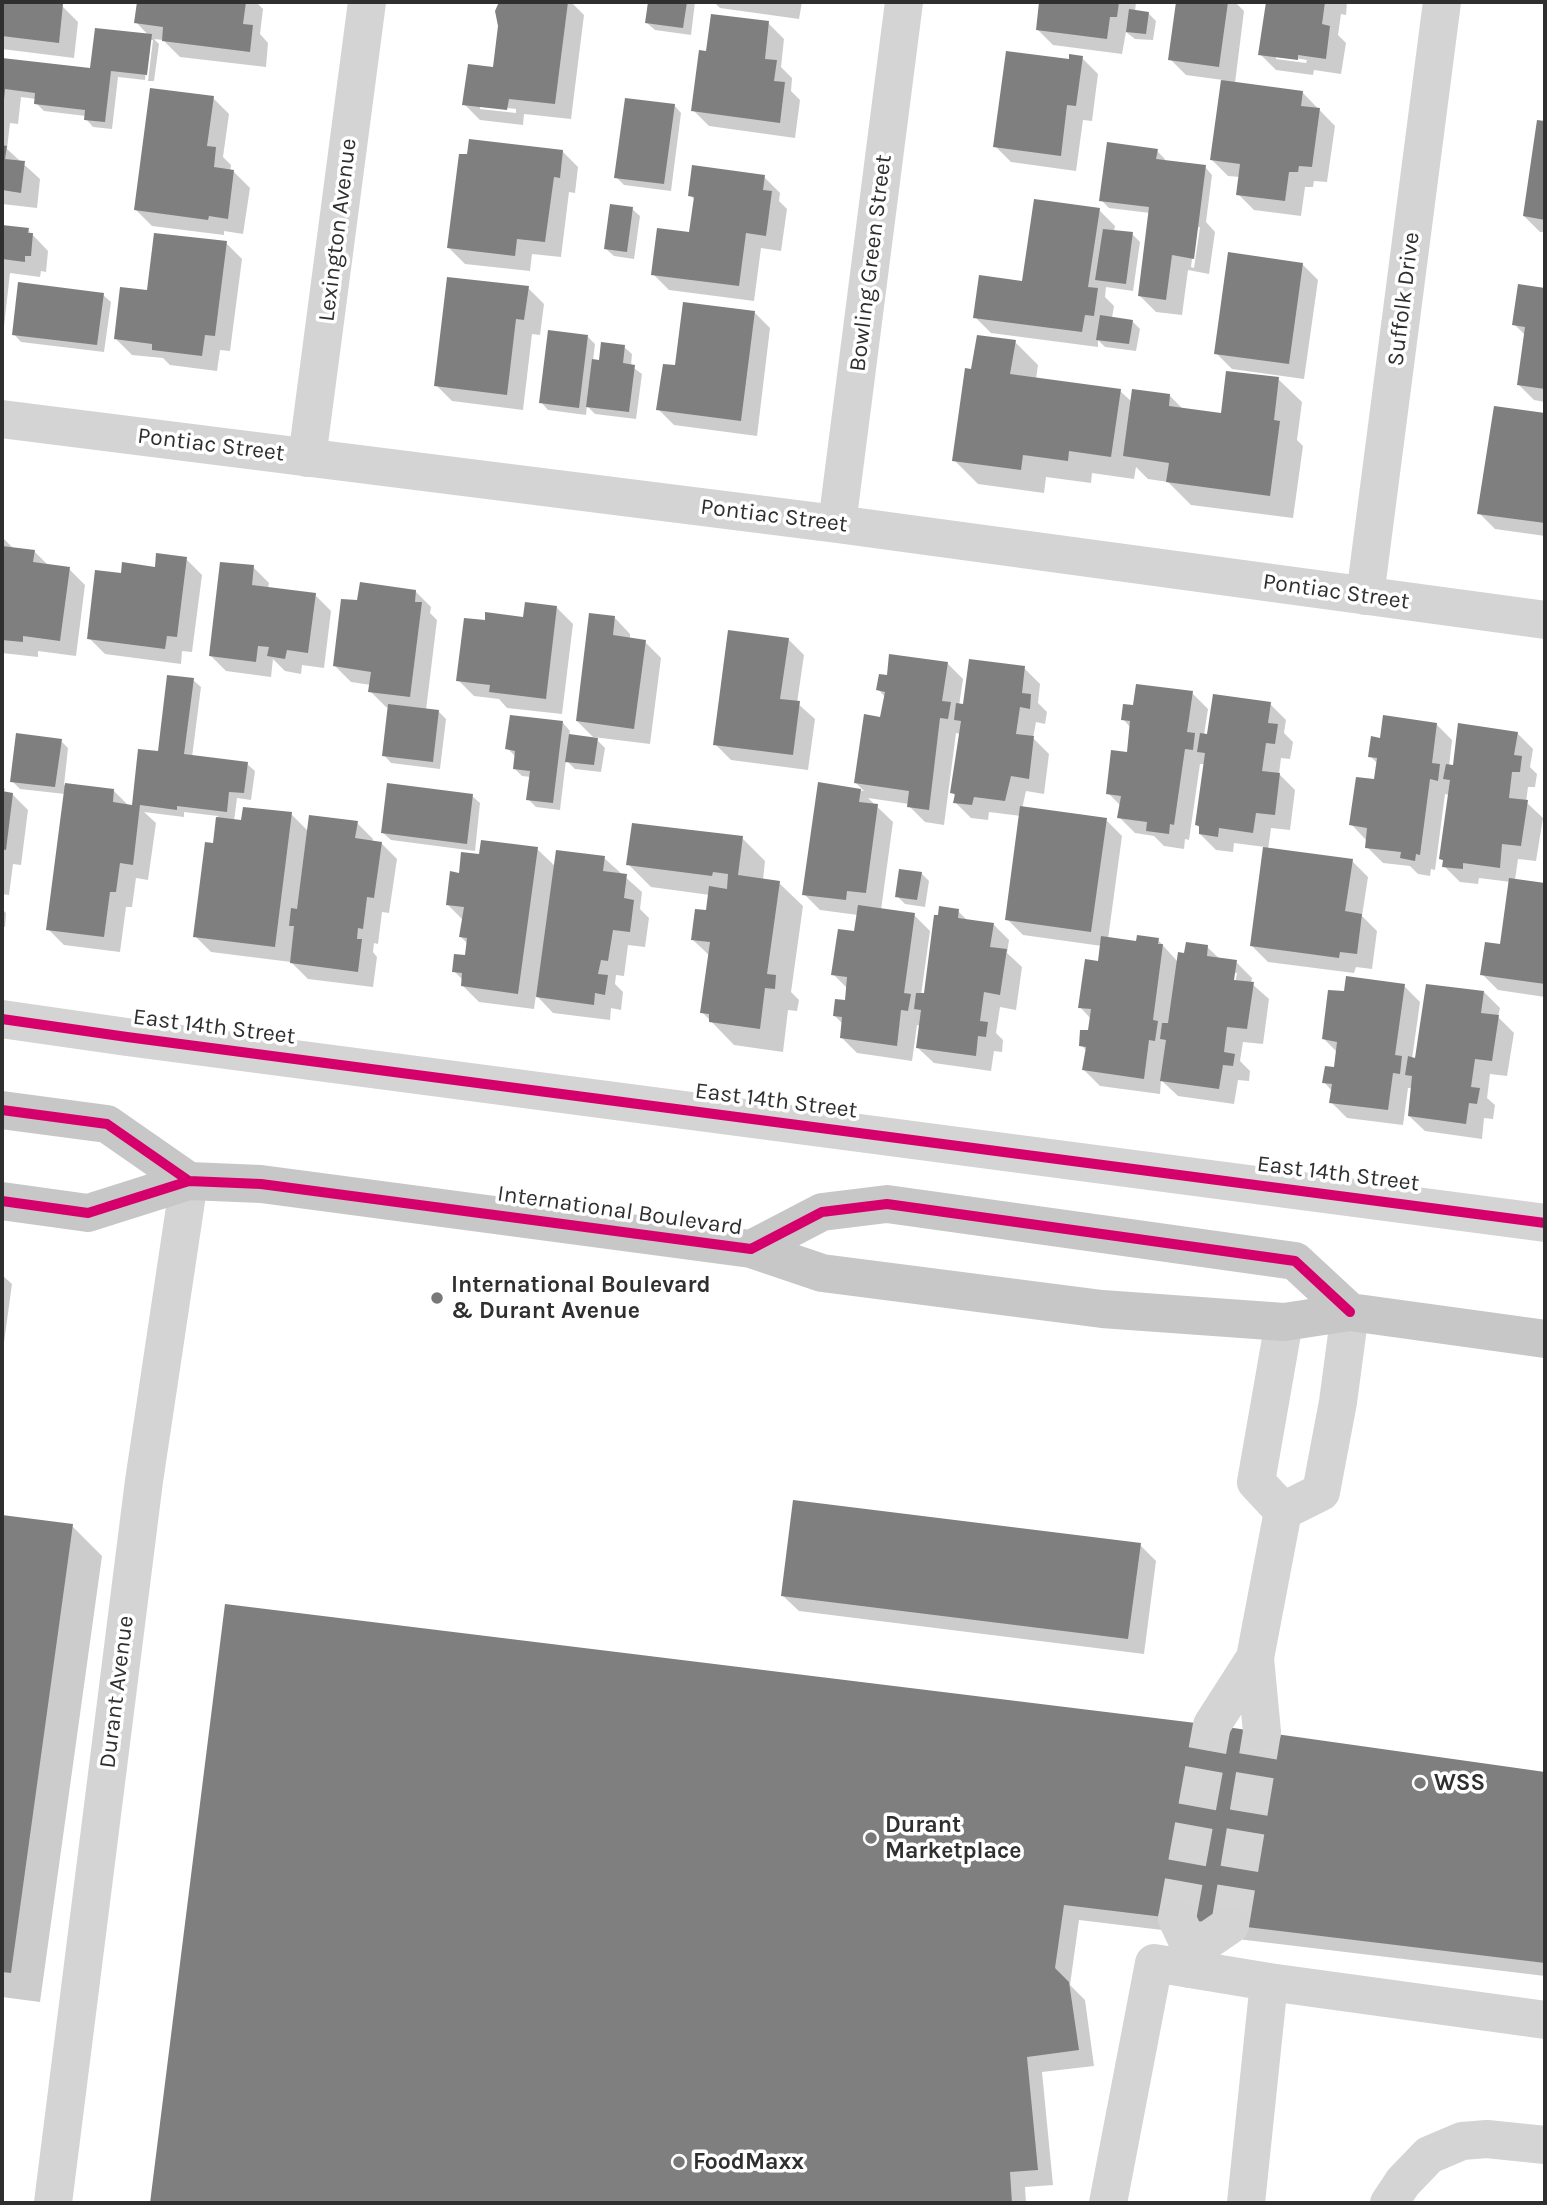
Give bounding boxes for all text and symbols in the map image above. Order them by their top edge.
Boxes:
street label: Lexington Avenue [313,137,363,323]
street label: Bowling Green Street [844,153,898,373]
street label: Suffolk Drive [1382,230,1426,368]
street label: Pontiac Street [136,422,286,468]
street label: Pontiac Street [699,493,849,539]
street label: Pontiac Street [1261,568,1411,616]
street label: East 14th Street [131,1003,297,1051]
street label: East 14th Street [693,1077,859,1125]
street label: East 14th Street [1255,1150,1421,1198]
street label: International Boulevard [496,1180,744,1242]
place label: International Boulevard & Durant Avenue [451,1271,711,1325]
marker: International Boulevard & Durant Avenue [429,1290,445,1306]
street label: Durant Avenue [94,1614,140,1770]
place label: WSS [1434,1769,1485,1797]
marker: WSS [1412,1775,1428,1791]
place label: Durant Marketplace [885,1811,1021,1865]
marker: Durant Marketplace [863,1830,879,1846]
place label: FoodMaxx [693,2148,804,2176]
marker: FoodMaxx [671,2154,687,2170]

